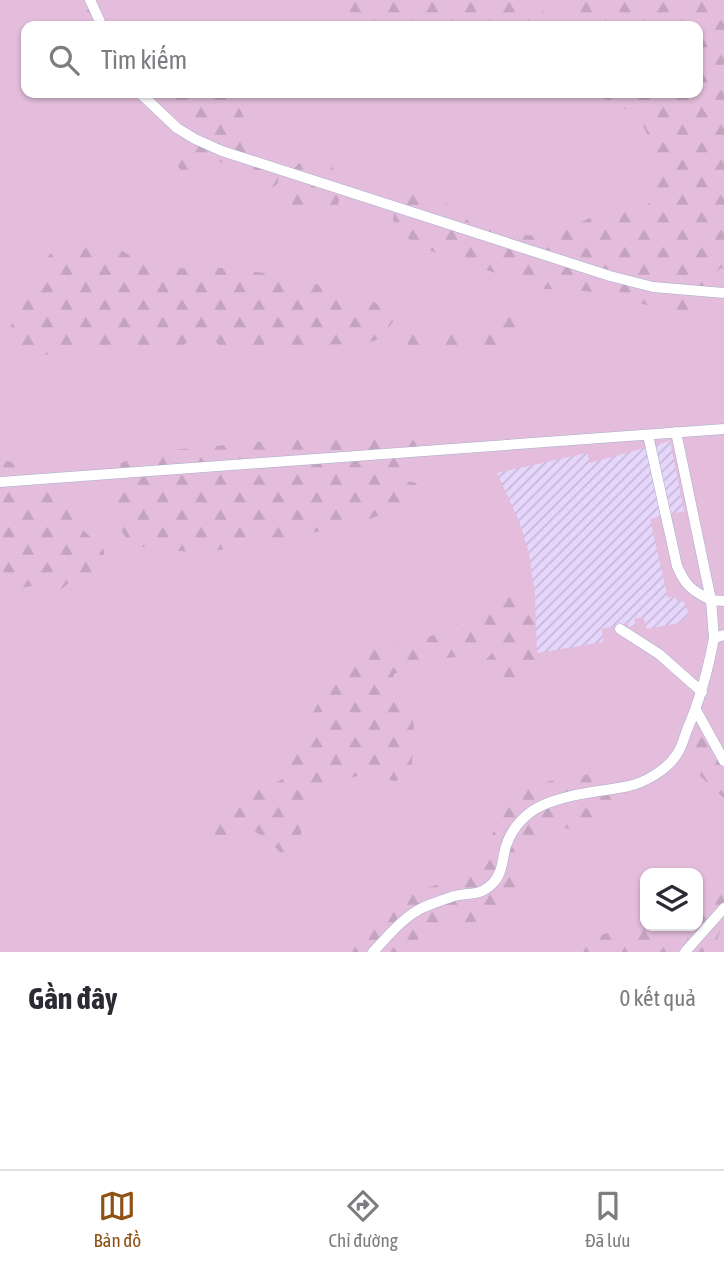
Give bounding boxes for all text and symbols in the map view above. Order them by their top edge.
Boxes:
search box [21,21,703,98]
icon: search [45,41,83,79]
text: Tìm kiếm [101,45,187,75]
map controls [640,868,703,931]
button: layers [640,868,703,931]
text: Gần đây [28,981,117,1015]
text: 0 kết quả [619,985,696,1011]
tab: Bản đồ [94,1187,141,1251]
tab: Chỉ đường [328,1187,398,1251]
tab: Đã lưu [585,1187,630,1251]

